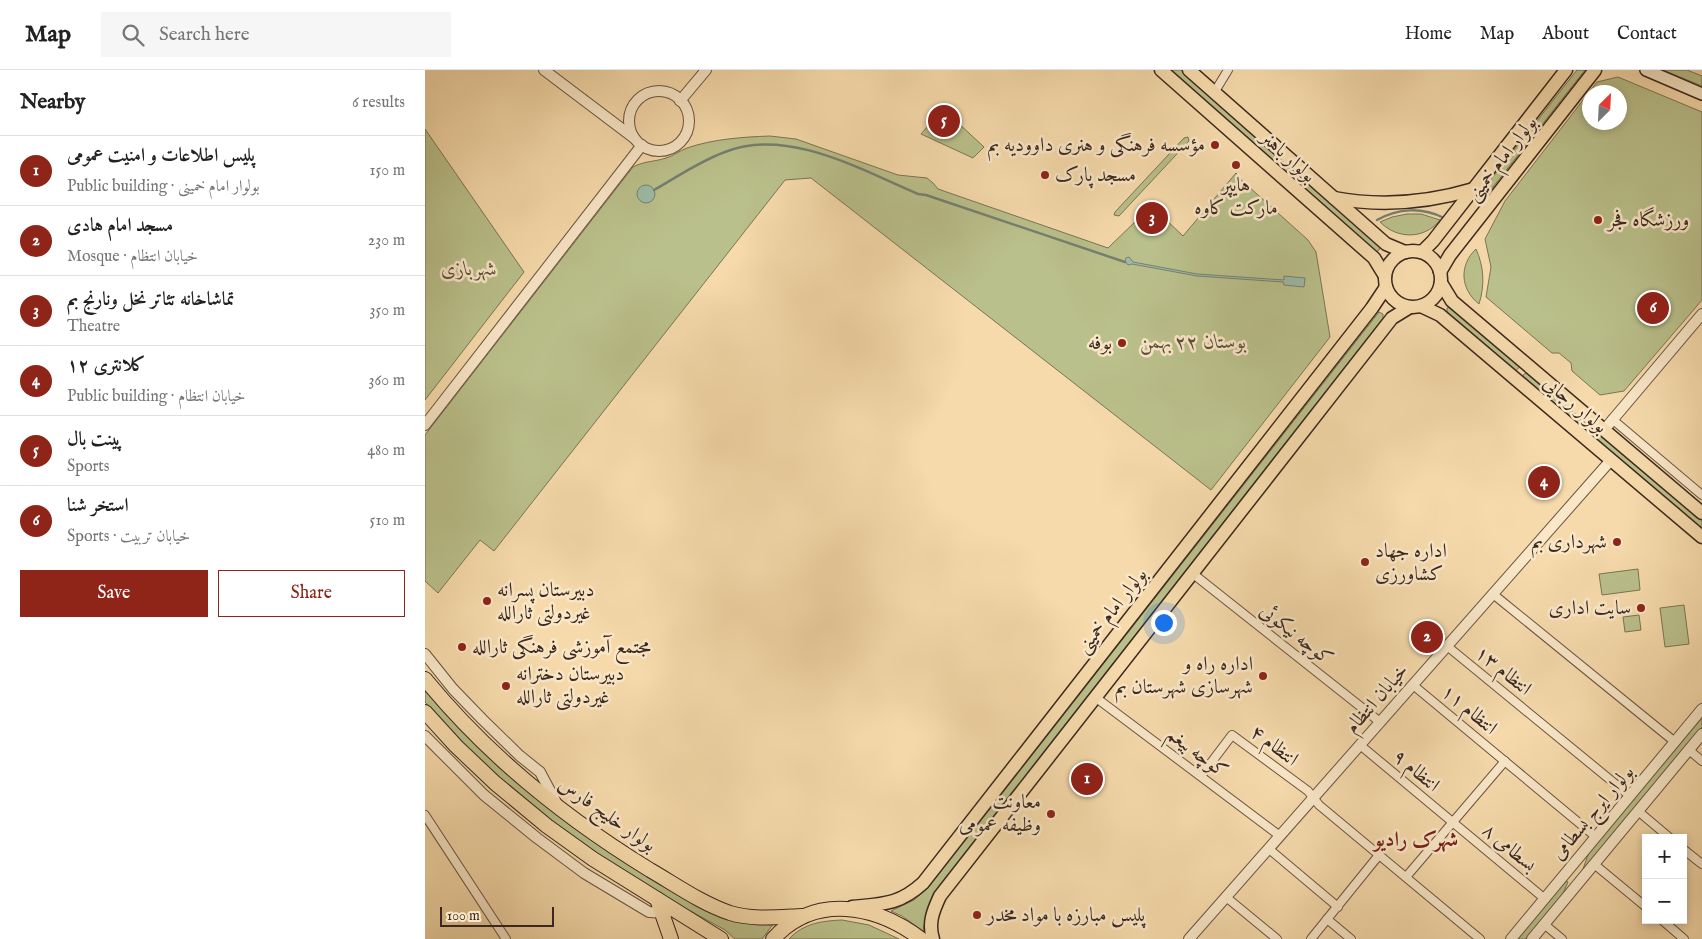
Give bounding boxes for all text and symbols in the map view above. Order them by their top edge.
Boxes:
search box [101,12,451,57]
text: Map [25,19,71,50]
icon: search [119,21,147,49]
text: Search here [159,23,250,47]
text: Home [1405,23,1452,46]
text: Map [1480,23,1514,46]
text: About [1542,23,1589,46]
text: Contact [1617,23,1677,46]
north arrow [1582,85,1627,130]
text: Nearby [20,89,85,116]
text: 6 results [352,93,405,113]
pin: 5 [928,102,960,140]
street label: بولوار امام خمینی [1461,111,1546,209]
street label: بولوار باهنر [1254,124,1321,188]
place label: مؤسسه فرهنگی و هنری داوودیه بم [987,132,1205,162]
marker: مؤسسه فرهنگی و هنری داوودیه بم [1209,139,1221,151]
text: پلیس اطلاعات و امنیت عمومی [67,144,255,168]
marker: هایپر مارکت کاوه [1230,159,1242,171]
text: 1 [33,161,39,181]
text: 150 m [370,161,405,181]
place label: مسجد پارک [1055,163,1136,189]
marker: مسجد پارک [1039,169,1051,181]
place label: هایپر مارکت کاوه [1194,173,1278,221]
text: Public building · بولوار امام خمینی [67,177,259,197]
pin: 3 [1136,199,1168,237]
place label: ورزشگاه فجر [1606,206,1689,233]
text: مسجد امام هادی [67,214,173,238]
marker: ورزشگاه فجر [1592,214,1604,226]
text: 2 [32,231,40,251]
text: 230 m [368,231,405,251]
text: Mosque · خیابان انتظام [67,247,198,267]
park label: شهربازی [441,257,497,282]
text: تماشاخانه تئاتر نخل ونارنج بم [67,288,235,312]
pin: 6 [1637,289,1669,327]
text: 3 [33,301,39,321]
text: 350 m [370,301,405,321]
text: Theatre [67,317,120,337]
park label: بوستان ۲۲ بهمن [1140,330,1247,355]
place label: بوفه [1088,331,1112,356]
marker: بوفه [1116,337,1128,349]
text: کلانتری ۱۲ [67,354,146,378]
text: 4 [32,371,40,391]
text: 360 m [369,371,405,391]
street label: بولوار رجایی [1537,371,1613,439]
text: Public building · خیابان انتظام [67,387,246,407]
text: پینت بال [67,428,123,452]
text: 5 [33,441,39,461]
text: 480 m [367,441,405,461]
text: Sports [67,457,109,477]
pin: 4 [1528,463,1560,501]
text: استخر شنا [67,494,129,518]
text: 6 [33,511,39,531]
text: 510 m [370,511,405,531]
text: Sports · خیابان تربیت [67,527,190,547]
place label: شهرداری بم [1531,530,1607,559]
marker: شهرداری بم [1611,536,1623,548]
place label: اداره جهاد کشاورزی [1375,539,1447,587]
marker: اداره جهاد کشاورزی [1359,556,1371,568]
street label: بولوار امام خمینی [1071,563,1156,661]
button: Save [20,570,208,617]
button: Share [218,570,405,617]
place label: دبیرستان پسرانه غیردولتی ثارالله [497,578,594,627]
marker: دبیرستان پسرانه غیردولتی ثارالله [481,595,493,607]
place label: سایت اداری [1548,596,1631,621]
street label: کوچه نیکوئی [1254,599,1338,671]
marker: سایت اداری [1635,602,1647,614]
your location [1151,610,1177,636]
pin: 2 [1411,618,1443,656]
place label: مجتمع آموزشی فرهنگی ثارالله [472,634,651,664]
marker: مجتمع آموزشی فرهنگی ثارالله [456,641,468,653]
street label: انتظام ۱۳ [1467,641,1536,704]
place label: اداره راه و شهرسازی شهرستان بم [1115,652,1253,704]
street label: خیابان انتظام [1340,659,1417,742]
place label: دبیرستان دخترانه غیردولتی ثارالله [516,662,624,711]
marker: اداره راه و شهرسازی شهرستان بم [1257,670,1269,682]
street label: انتظام ۱۱ [1433,679,1502,744]
marker: دبیرستان دخترانه غیردولتی ثارالله [500,680,512,692]
street label: انتظام ۴ [1243,720,1303,775]
street label: کوچه بیغم [1158,722,1233,788]
street label: انتظام ۹ [1385,744,1445,801]
pin: 1 [1071,760,1103,798]
street label: بولوار ایرج بسطامی [1546,760,1643,868]
street label: بولوار خلیج فارس [551,772,661,861]
place label: معاونت وظیفه عمومی [959,790,1041,838]
marker: معاونت وظیفه عمومی [1045,808,1057,820]
street label: بسطامی ۸ [1477,818,1542,878]
district label: شهرک رادیو [1372,827,1458,854]
map controls [1642,834,1687,924]
button: + [1642,834,1687,879]
button: − [1642,879,1687,924]
place label: پلیس مبارزه با مواد مخدر [985,903,1146,929]
scale bar [440,904,554,927]
text: 100 m [447,907,480,925]
marker: پلیس مبارزه با مواد مخدر [971,909,983,921]

